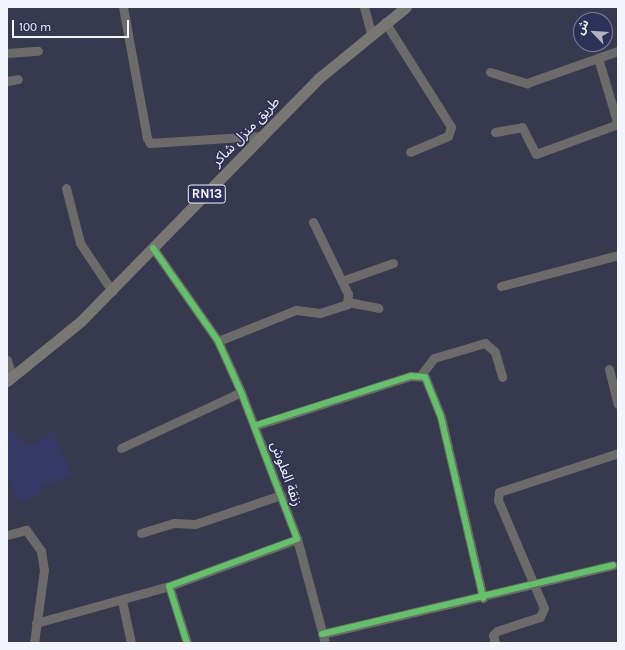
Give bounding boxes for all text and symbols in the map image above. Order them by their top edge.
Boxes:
scale bar [14,12,131,38]
north arrow [573,12,613,52]
text: ش [573,18,592,37]
text: 100 m [19,20,51,34]
street label: طريق منزل شاكر [209,94,283,170]
road number: RN13 [187,183,227,205]
street label: زنقة العلوش [267,439,305,509]

